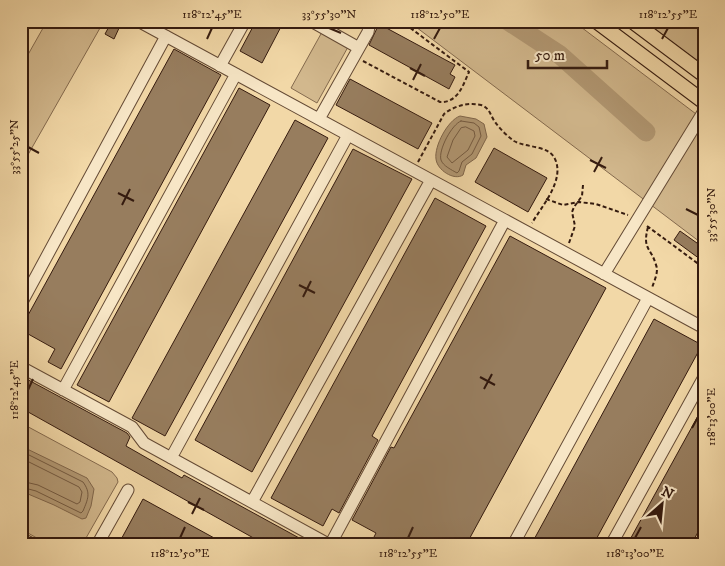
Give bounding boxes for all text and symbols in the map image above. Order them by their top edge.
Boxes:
text: 118°12'45"E [182,7,242,22]
text: 33°55'30"N [302,7,356,22]
text: 118°12'50"E [411,7,470,22]
text: 118°12'55"E [639,7,698,22]
scale bar [528,38,606,70]
text: 50 m [535,46,565,65]
text: 33°55'25"N [7,119,22,175]
text: 33°55'30"N [704,188,719,242]
text: 118°12'45"E [7,360,22,420]
text: 118°13'00"E [704,388,719,446]
north arrow [638,478,688,528]
text: N [658,483,677,504]
text: 118°12'50"E [151,546,210,561]
text: 118°12'55"E [379,546,438,561]
text: 118°13'00"E [606,546,664,561]

